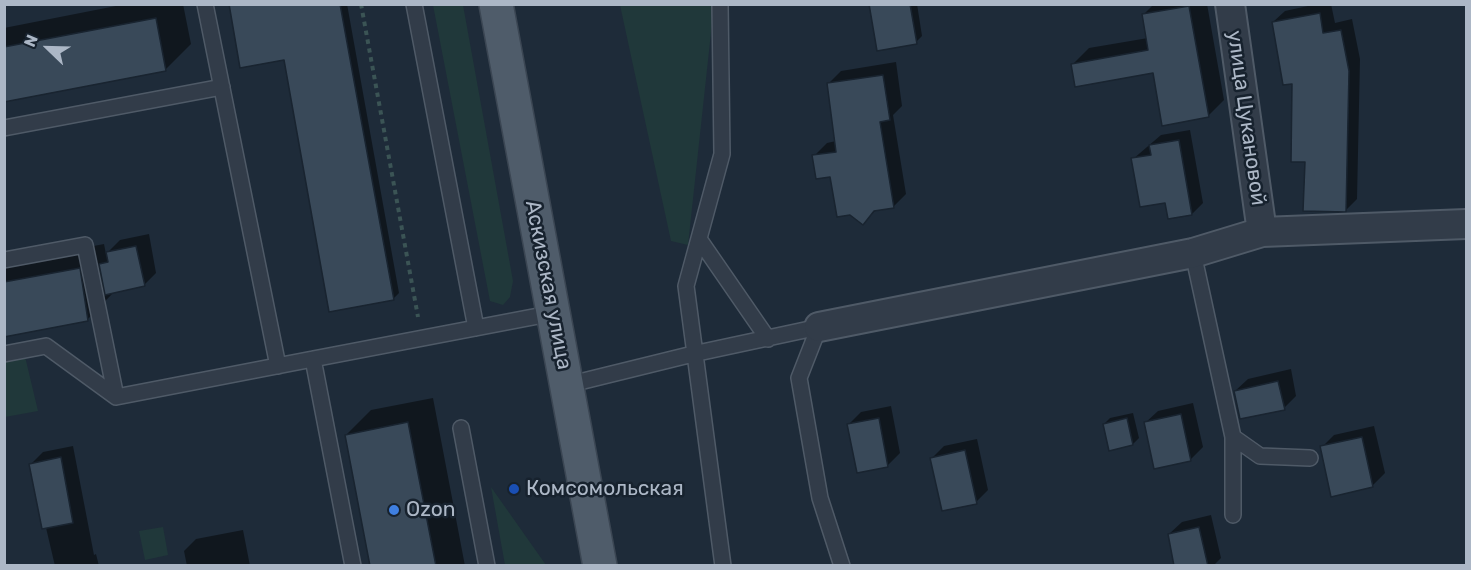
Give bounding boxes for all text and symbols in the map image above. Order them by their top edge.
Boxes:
north arrow [18,18,78,78]
street label: улица Цукановой [1221,29,1271,207]
text: N [20,32,42,50]
street label: Аскизская улица [519,198,577,372]
place label: Комсомольская [526,476,684,502]
marker: Комсомольская [507,482,521,496]
place label: Ozon [406,497,456,523]
marker: Ozon [387,503,401,517]

